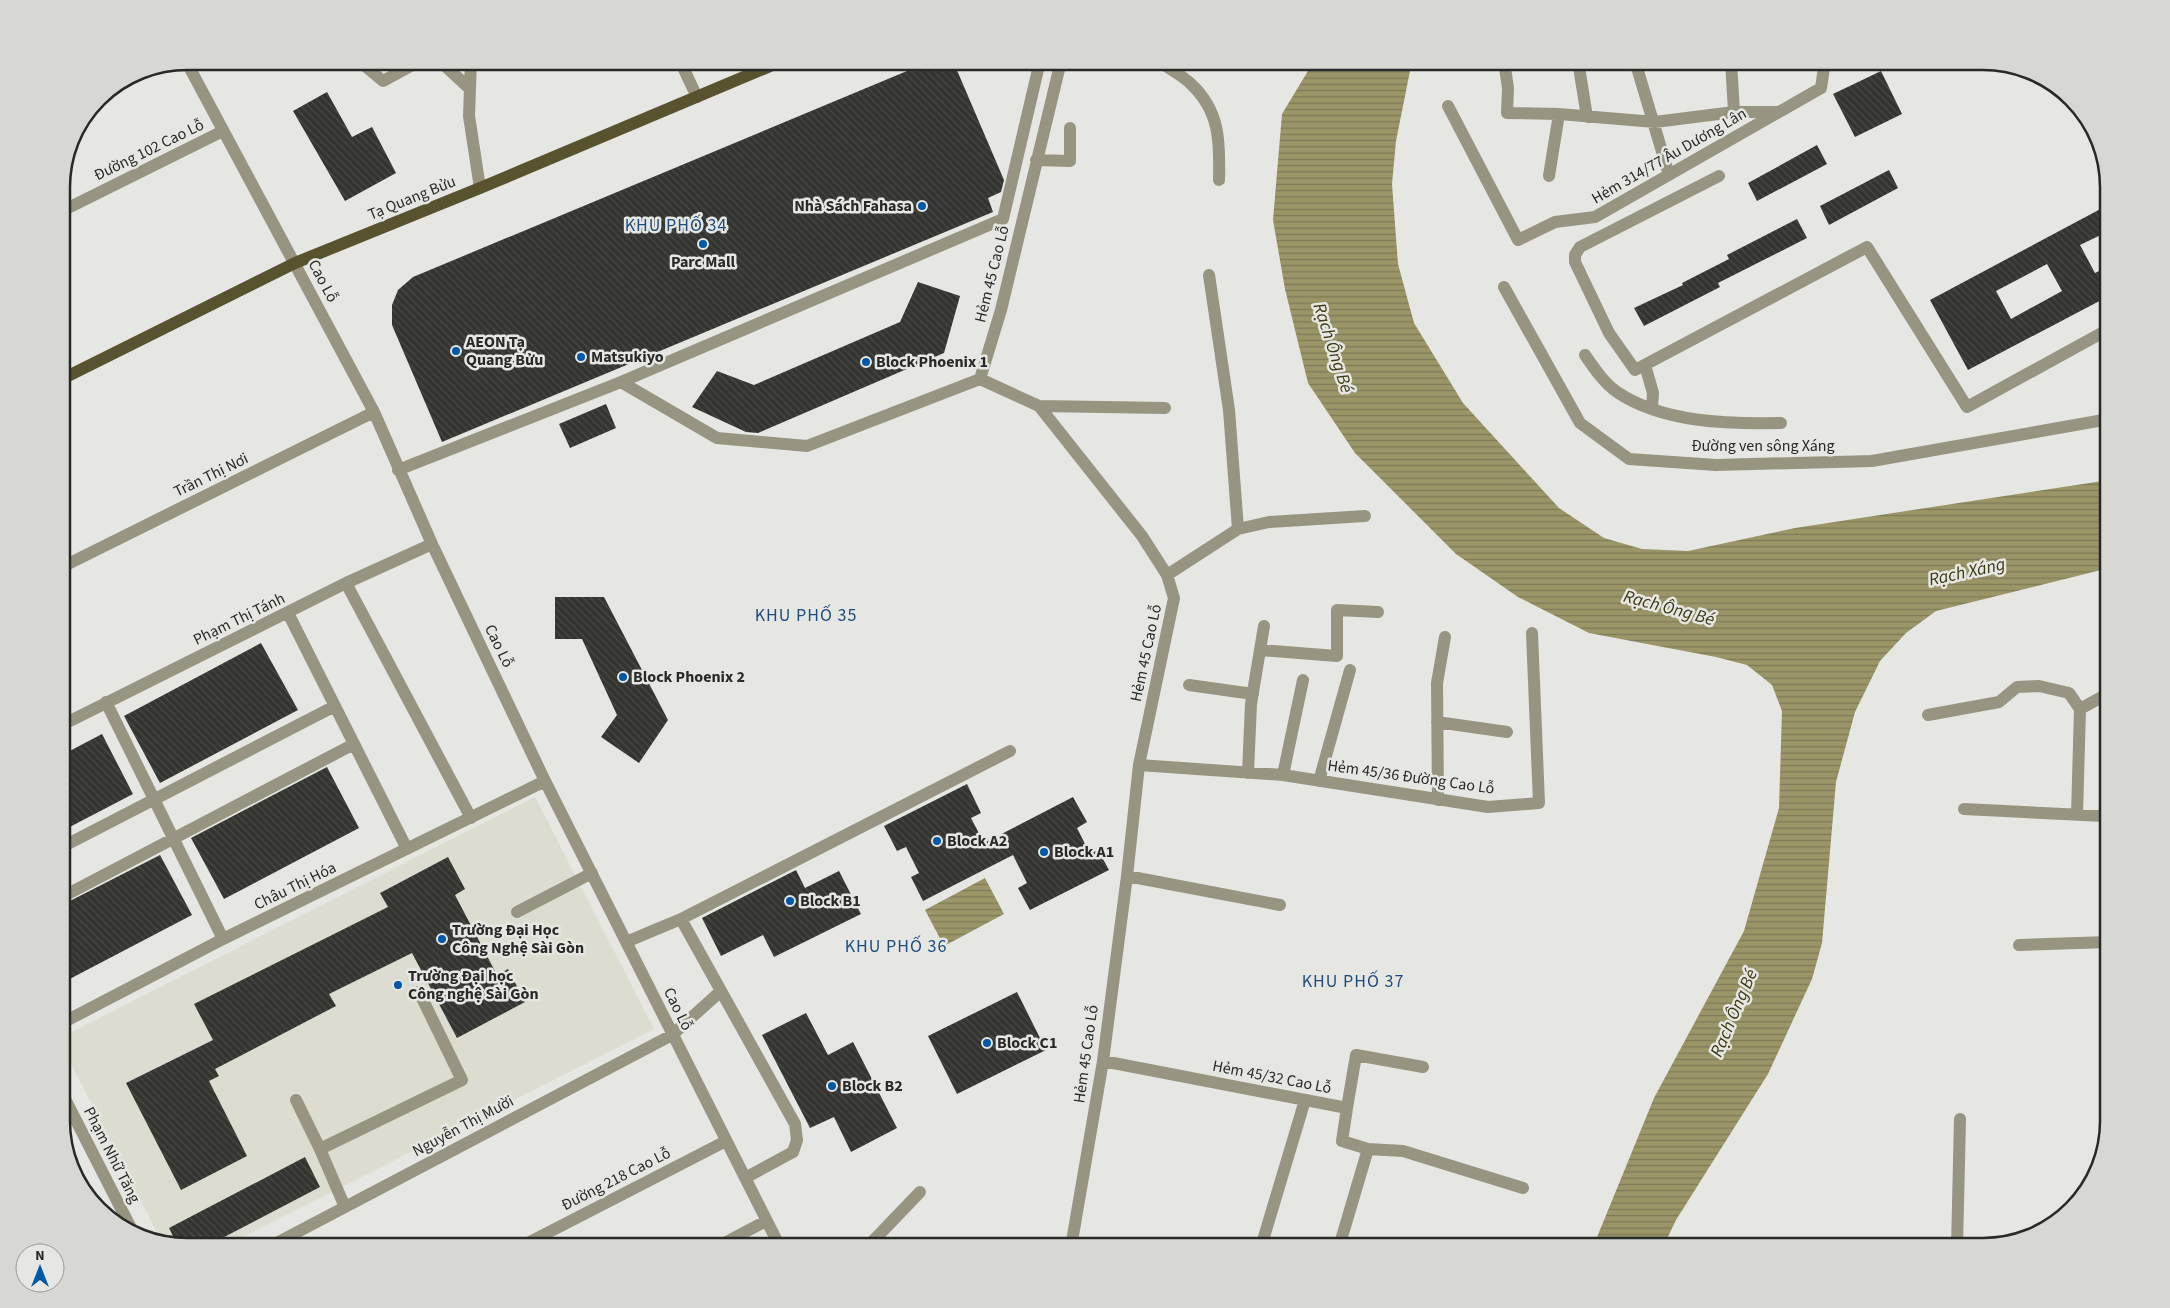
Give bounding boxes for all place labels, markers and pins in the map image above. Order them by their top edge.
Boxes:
place label: Nhà Sách Fahasa [794,195,912,217]
marker: Nhà Sách Fahasa [916,200,928,212]
marker: Parc Mall [697,238,709,250]
place label: Parc Mall [671,251,735,273]
place label: AEON Tạ Quang Bửu [465,331,543,371]
marker: AEON Tạ Quang Bửu [450,345,462,357]
place label: Matsukiyo [591,346,664,368]
marker: Matsukiyo [575,351,587,363]
place label: Block Phoenix 1 [876,351,988,373]
marker: Block Phoenix 1 [860,356,872,368]
place label: Block Phoenix 2 [633,666,745,688]
marker: Block Phoenix 2 [617,671,629,683]
place label: Block A2 [947,830,1007,852]
marker: Block A2 [931,835,943,847]
place label: Block A1 [1054,841,1114,863]
marker: Block A1 [1038,846,1050,858]
place label: Block B1 [800,890,861,912]
marker: Block B1 [784,895,796,907]
place label: Trường Đại Học Công Nghệ Sài Gòn [452,919,584,959]
marker: Trường Đại Học Công Nghệ Sài Gòn [436,933,448,945]
place label: Trường Đại học Công nghệ Sài Gòn [408,965,539,1005]
marker: Trường Đại học Công nghệ Sài Gòn [392,979,404,991]
place label: Block C1 [997,1032,1057,1054]
marker: Block C1 [981,1037,993,1049]
place label: Block B2 [842,1075,903,1097]
marker: Block B2 [826,1080,838,1092]

